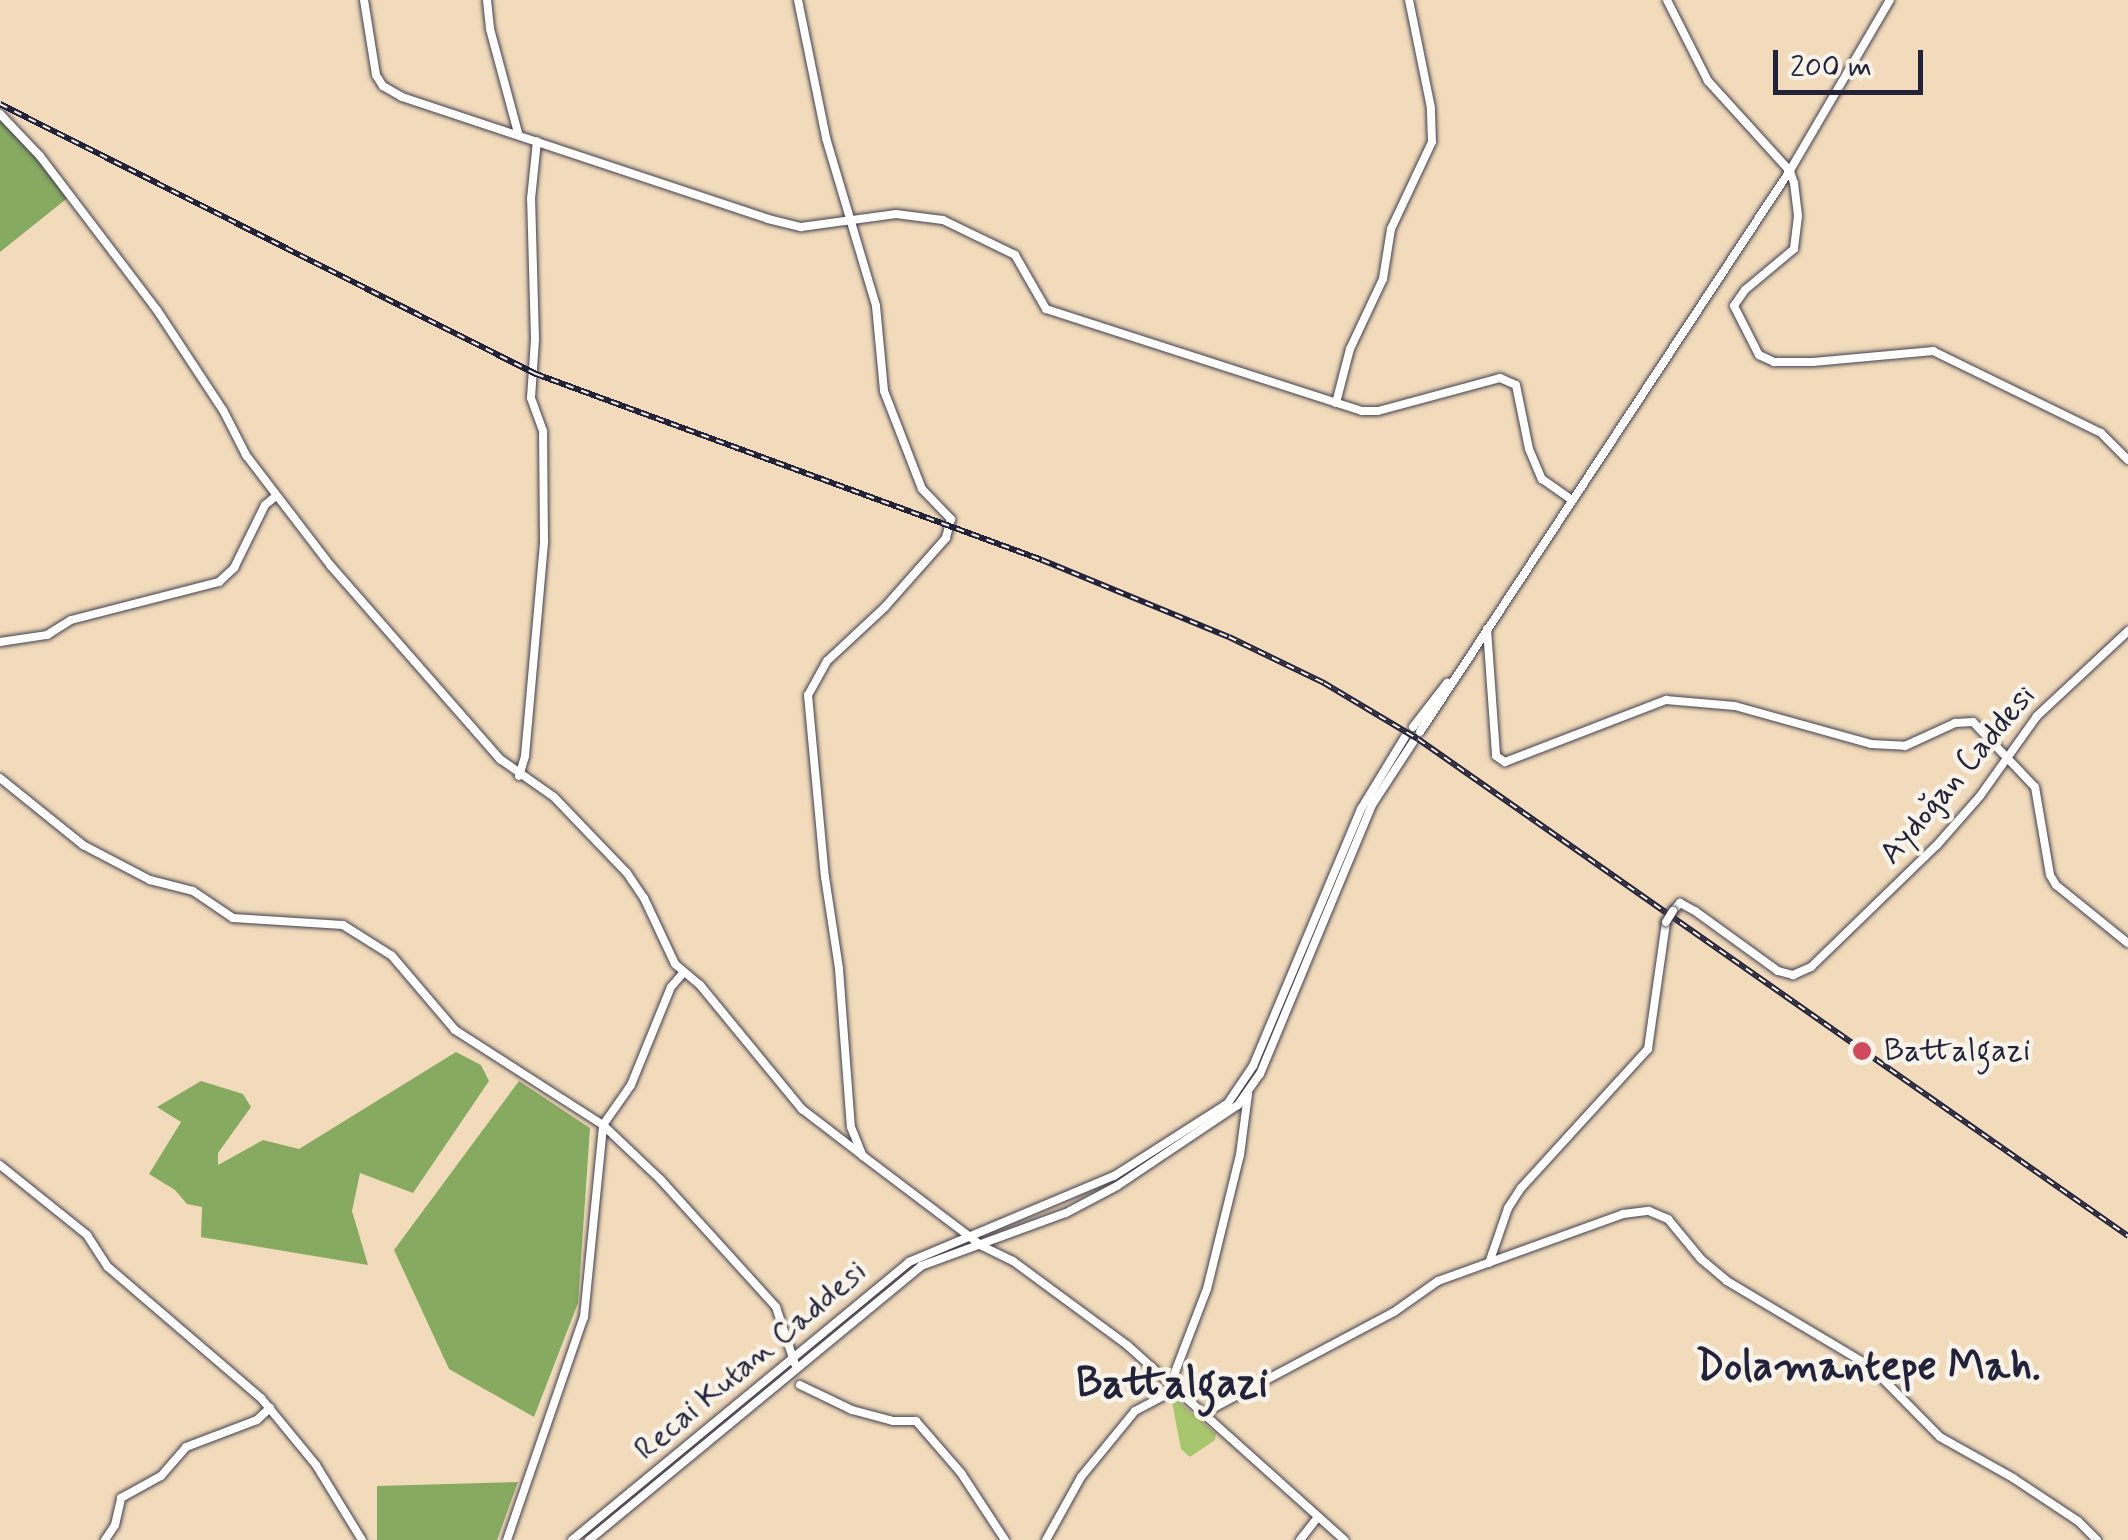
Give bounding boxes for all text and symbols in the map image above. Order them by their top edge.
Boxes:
scale bar [1778,30,1928,92]
text: 200 m [1790,48,1872,87]
street label: Aydoğan Caddesi [1870,675,2046,875]
place label: Battalgazi [1884,1032,2030,1070]
marker: Battalgazi [1849,1038,1875,1064]
street label: Recai Kutan Caddesi [629,1254,873,1468]
district label: Dolamantepe Mah. [1697,1343,2039,1393]
district label: Battalgazi [1076,1360,1268,1410]

